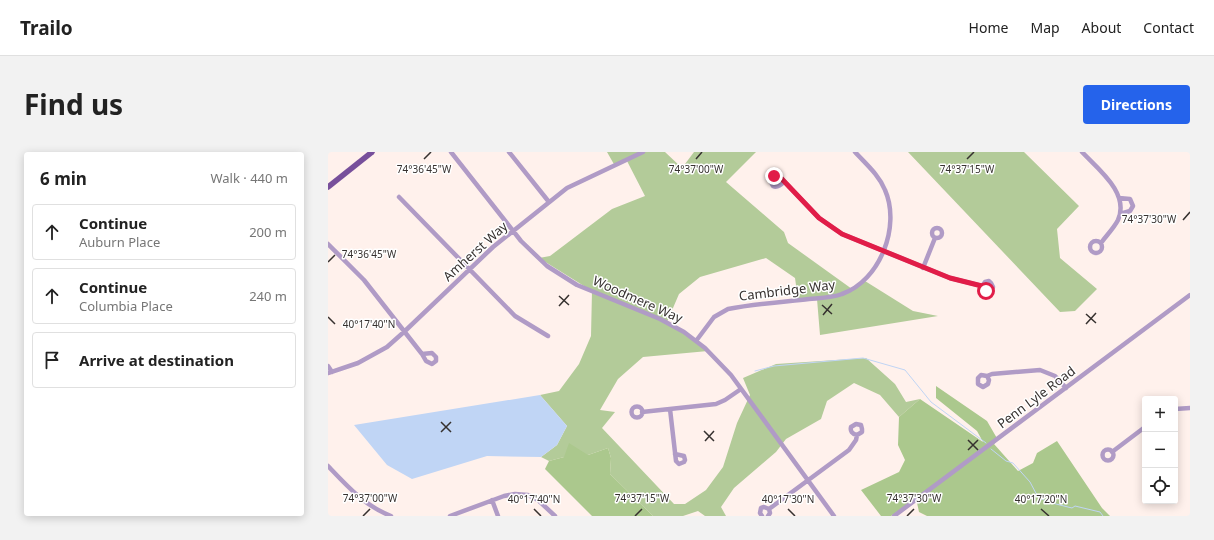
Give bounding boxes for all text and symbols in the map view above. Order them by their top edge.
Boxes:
text: Trailo [20,15,73,41]
text: Home [969,18,1008,37]
text: Map [1030,18,1060,37]
text: About [1082,18,1121,37]
text: Contact [1143,18,1194,37]
text: Find us [24,85,123,123]
button: Directions [1083,85,1190,124]
text: 74°36'45"W [397,162,452,176]
text: 74°37'00"W [669,162,724,176]
text: 74°37'15"W [940,162,995,176]
text: 6 min [40,167,87,190]
route end [765,167,783,185]
text: Walk · 440 m [210,169,288,187]
text: 74°37'30"W [1122,212,1177,226]
text: Continue [79,213,147,233]
street label: Amherst Way [439,217,511,285]
icon: ahead [41,221,63,243]
text: 200 m [249,223,287,241]
text: Auburn Place [79,233,160,251]
text: 74°36'45"W [342,247,397,261]
street label: Woodmere Way [590,271,686,327]
street label: Cambridge Way [738,275,837,305]
text: Continue [79,277,147,297]
route start [977,282,995,300]
icon: ahead [41,285,63,307]
text: 240 m [249,287,287,305]
text: Columbia Place [79,297,173,315]
text: 40°17'40"N [343,317,395,331]
icon: arrive [41,349,63,371]
text: Arrive at destination [79,350,234,370]
street label: Penn Lyle Road [993,362,1079,432]
map controls [1142,396,1178,504]
button: + [1142,396,1178,432]
button: − [1142,432,1178,468]
button: locate [1142,468,1178,504]
text: 74°37'00"W [343,491,398,505]
text: 74°37'15"W [615,491,670,505]
text: 74°37'30"W [887,491,942,505]
text: 40°17'40"N [508,492,560,506]
text: 40°17'30"N [762,492,814,506]
text: 40°17'20"N [1015,492,1067,506]

